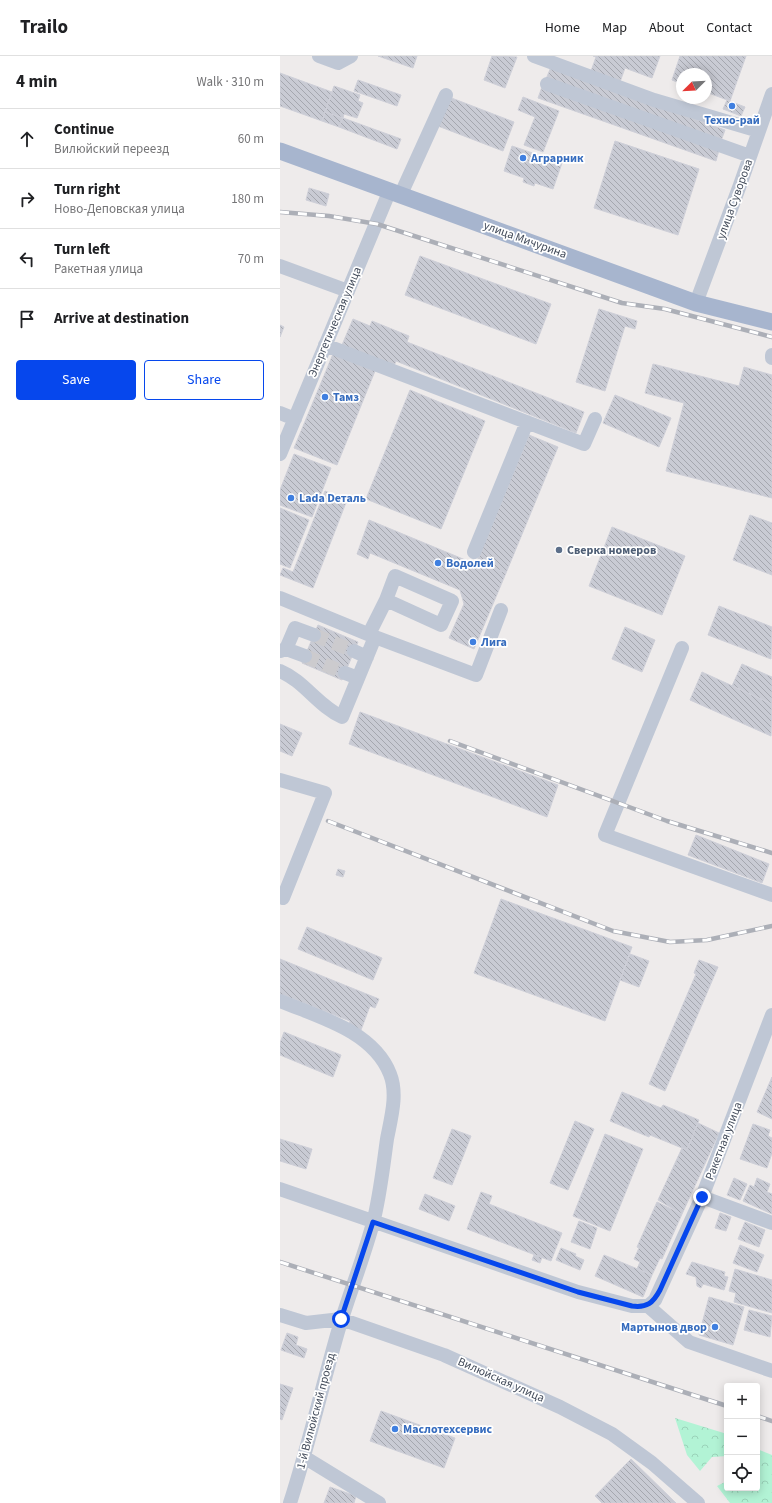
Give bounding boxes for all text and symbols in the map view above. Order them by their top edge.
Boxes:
text: Trailo [20,14,68,41]
text: Home [545,18,580,38]
text: Map [602,18,627,38]
text: About [649,18,684,38]
text: Contact [706,18,752,38]
north arrow [676,68,712,104]
text: 4 min [16,70,57,94]
text: Walk · 310 m [196,73,264,91]
marker: Техно-рай [727,101,737,111]
place label: Техно-рай [704,112,760,129]
text: Continue [54,119,114,140]
icon: ahead [16,128,38,150]
text: 60 m [238,130,264,148]
text: Вилюйский переезд [54,140,169,158]
place label: Аграрник [530,150,584,167]
marker: Аграрник [518,153,528,163]
street label: улица Суворова [713,157,757,241]
text: Turn right [54,179,120,200]
icon: right [16,188,38,210]
text: 180 m [231,190,264,208]
text: Ново-Деповская улица [54,200,185,218]
street label: улица Мичурина [481,217,569,263]
text: Turn left [54,239,110,260]
icon: left [16,248,38,270]
text: 70 m [238,250,264,268]
text: Ракетная улица [54,260,143,278]
street label: Энергетическая улица [304,264,366,380]
icon: arrive [16,308,38,330]
text: Arrive at destination [54,308,189,329]
button: Save [16,360,136,400]
button: Share [144,360,264,400]
place label: Тамз [333,389,359,406]
marker: Тамз [320,392,330,402]
place label: Lada Dеталь [299,490,366,507]
marker: Lada Dеталь [286,493,296,503]
place label: Сверка номеров [567,542,656,559]
marker: Сверка номеров [554,545,564,555]
place label: Водолей [446,555,494,572]
marker: Водолей [433,558,443,568]
place label: Лига [480,634,507,651]
marker: Лига [468,637,478,647]
street label: Ракетная улица [701,1100,747,1182]
route end [693,1188,711,1206]
route start [332,1310,350,1328]
place label: Мартынов двор [621,1319,707,1336]
marker: Мартынов двор [710,1322,720,1332]
street label: 1-й Вилюйский проезд [292,1350,340,1471]
street label: Вилюйская улица [455,1353,547,1407]
map controls [724,1383,760,1491]
button: + [724,1383,760,1419]
button: − [724,1419,760,1455]
place label: Маслотехсервис [403,1421,493,1438]
marker: Маслотехсервис [390,1424,400,1434]
button: locate [724,1455,760,1491]

